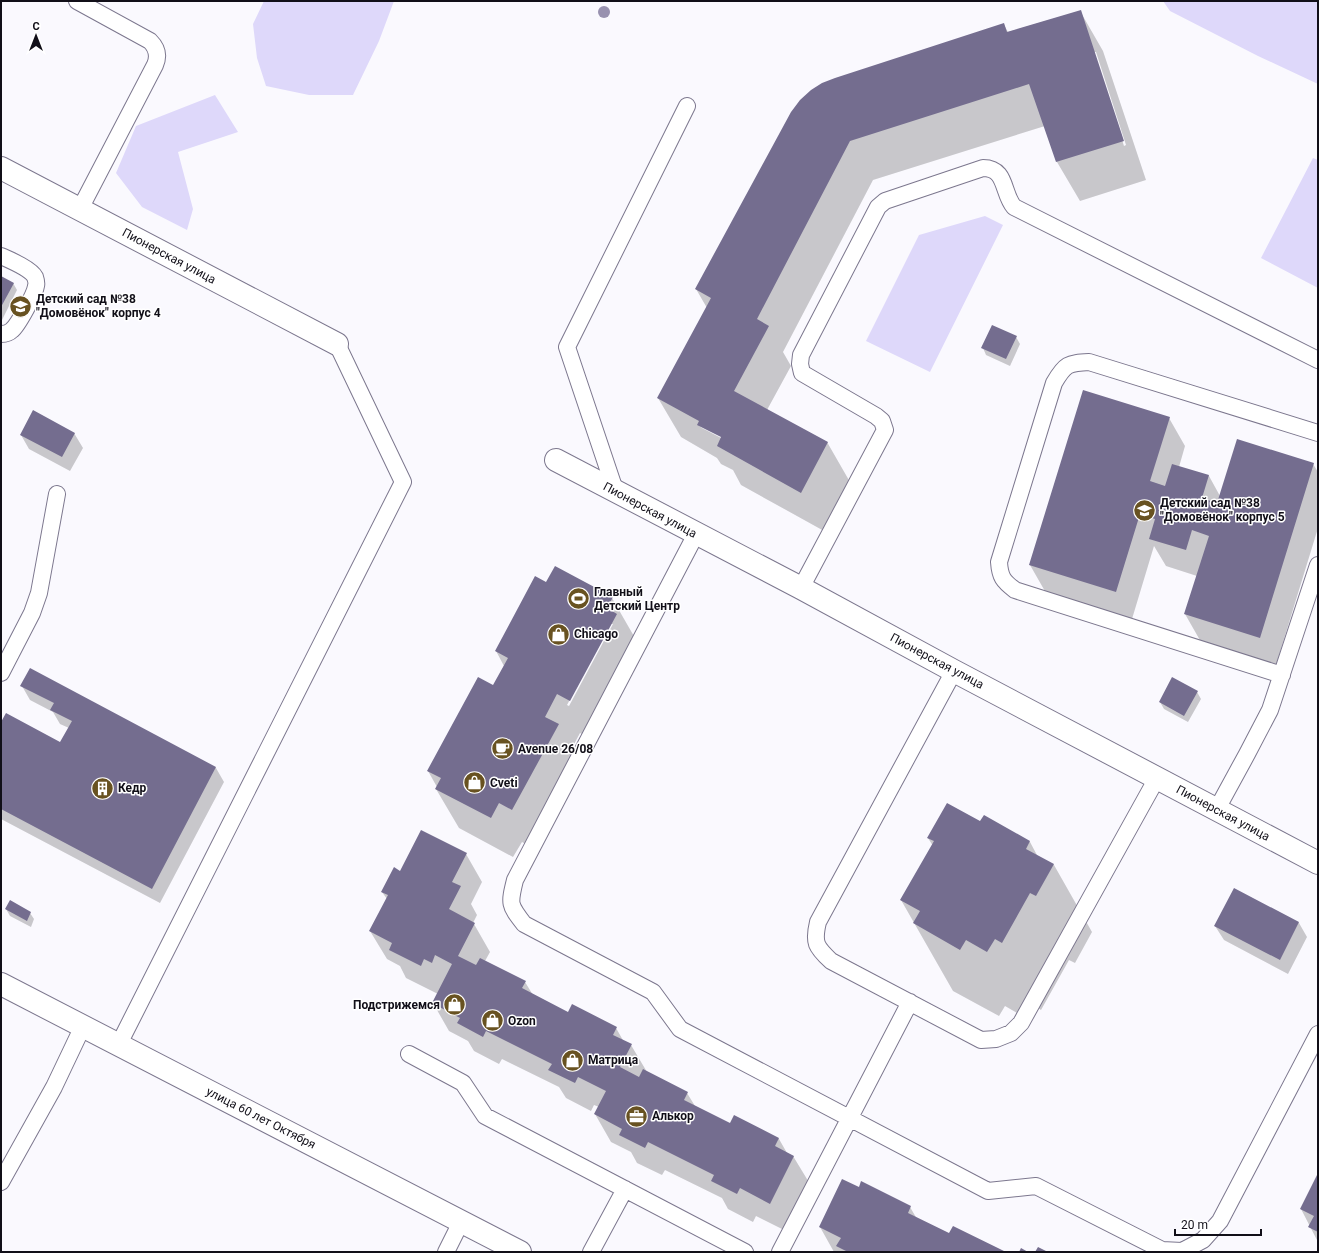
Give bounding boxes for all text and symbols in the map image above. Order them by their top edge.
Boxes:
north arrow [16,16,56,56]
text: С [32,20,40,33]
street label: Пионерская улица [120,225,218,287]
place label: Детский сад №38 "Домовёнок" корпус 4 [36,292,161,320]
school or university icon: Детский сад №38 "Домовёнок" корпус 4 [8,293,34,319]
street label: Пионерская улица [601,479,699,541]
place label: Детский сад №38 "Домовёнок" корпус 5 [1160,496,1285,524]
school or university icon: Детский сад №38 "Домовёнок" корпус 5 [1131,497,1157,523]
place label: Главный Детский Центр [594,585,680,613]
sports icon: Главный Детский Центр [566,586,592,612]
shop icon: Chicago [545,621,571,647]
place label: Chicago [574,627,618,641]
street label: Пионерская улица [888,630,986,692]
cafe icon: Avenue 26/08 [489,736,515,762]
place label: Avenue 26/08 [518,742,593,756]
shop icon: Cveti [461,770,487,796]
building icon: Кедр [90,775,116,801]
place label: Cveti [490,776,518,790]
place label: Кедр [118,781,147,795]
street label: Пионерская улица [1174,782,1272,844]
shop icon: Подстрижемся [442,992,468,1018]
place label: Подстрижемся [353,998,440,1012]
shop icon: Ozon [480,1008,506,1034]
place label: Ozon [508,1014,536,1028]
shop icon: Матрица [559,1047,585,1073]
place label: Матрица [588,1053,639,1067]
street label: улица 60 лет Октября [204,1084,318,1152]
office icon: Алькор [624,1103,650,1129]
place label: Алькор [652,1109,694,1123]
scale bar [1175,1211,1261,1237]
text: 20 m [1181,1218,1208,1232]

